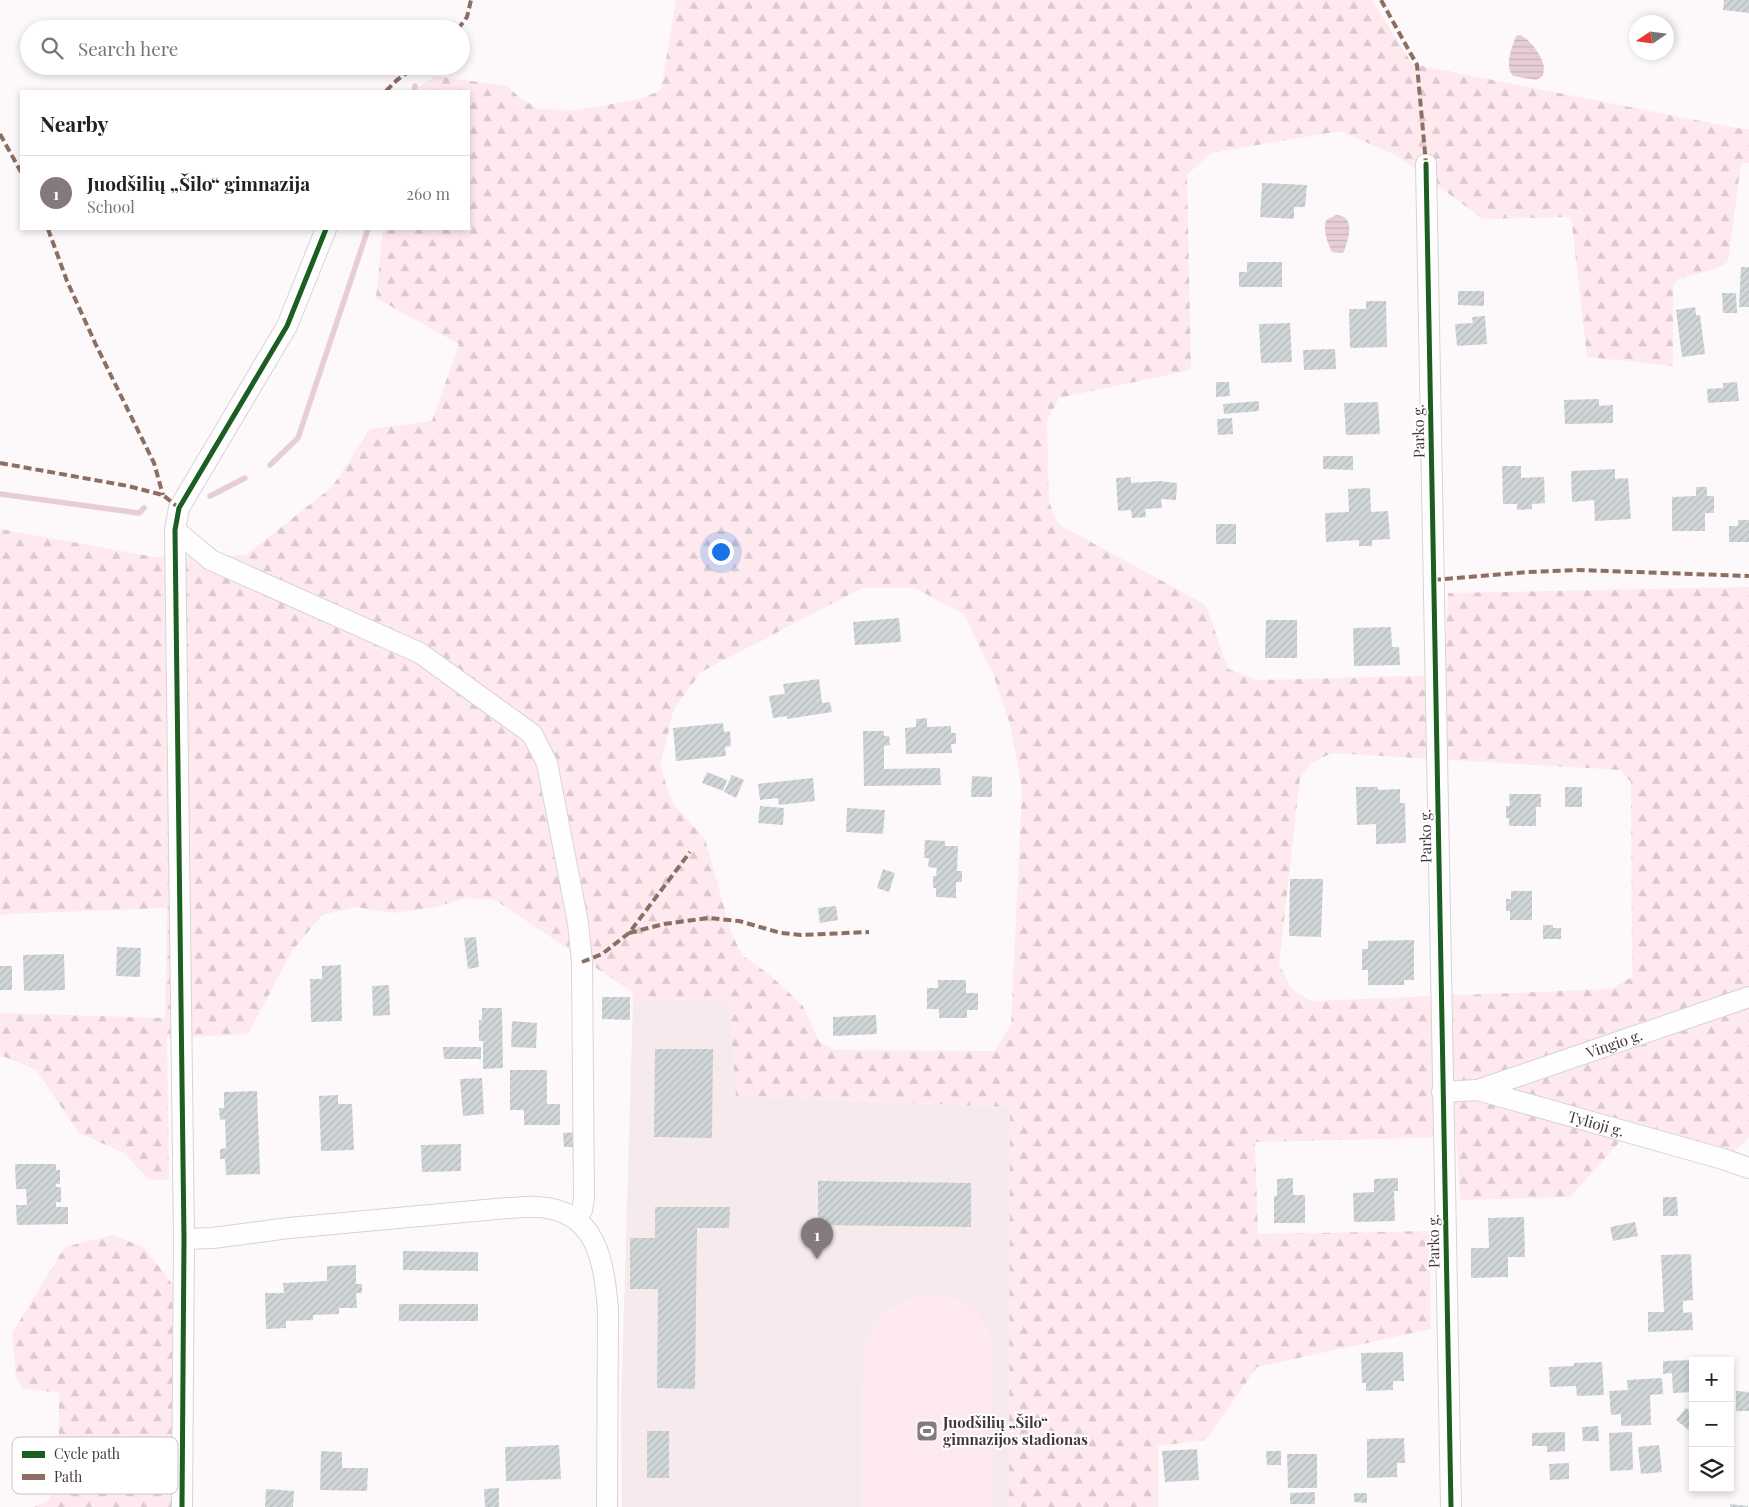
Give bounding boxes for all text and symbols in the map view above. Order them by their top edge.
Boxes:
north arrow [1629,15,1674,60]
search box [20,20,470,75]
icon: search [38,34,66,62]
text: Search here [78,35,178,61]
text: Nearby [40,109,109,137]
text: Juodšilių „Šilo“ gimnazija [87,170,310,196]
text: 1 [53,183,59,204]
text: 260 m [406,183,450,204]
text: School [87,196,135,217]
street label: Parko g. [1408,404,1428,458]
your location [708,539,734,565]
street label: Parko g. [1415,809,1435,863]
street label: Vingio g. [1582,1024,1645,1062]
street label: Tylioji g. [1566,1106,1627,1141]
street label: Parko g. [1423,1214,1443,1268]
pin: 1 [801,1218,833,1259]
map controls [1689,1357,1734,1492]
button: + [1689,1357,1734,1402]
button: − [1689,1402,1734,1447]
place label: Juodšilių „Šilo“ gimnazijos stadionas [942,1412,1088,1449]
sports icon: Juodšilių „Šilo“ gimnazijos stadionas [915,1419,939,1443]
legend [12,1437,178,1494]
text: Cycle path [54,1444,121,1463]
button: layers [1689,1447,1734,1492]
text: Path [54,1467,83,1486]

